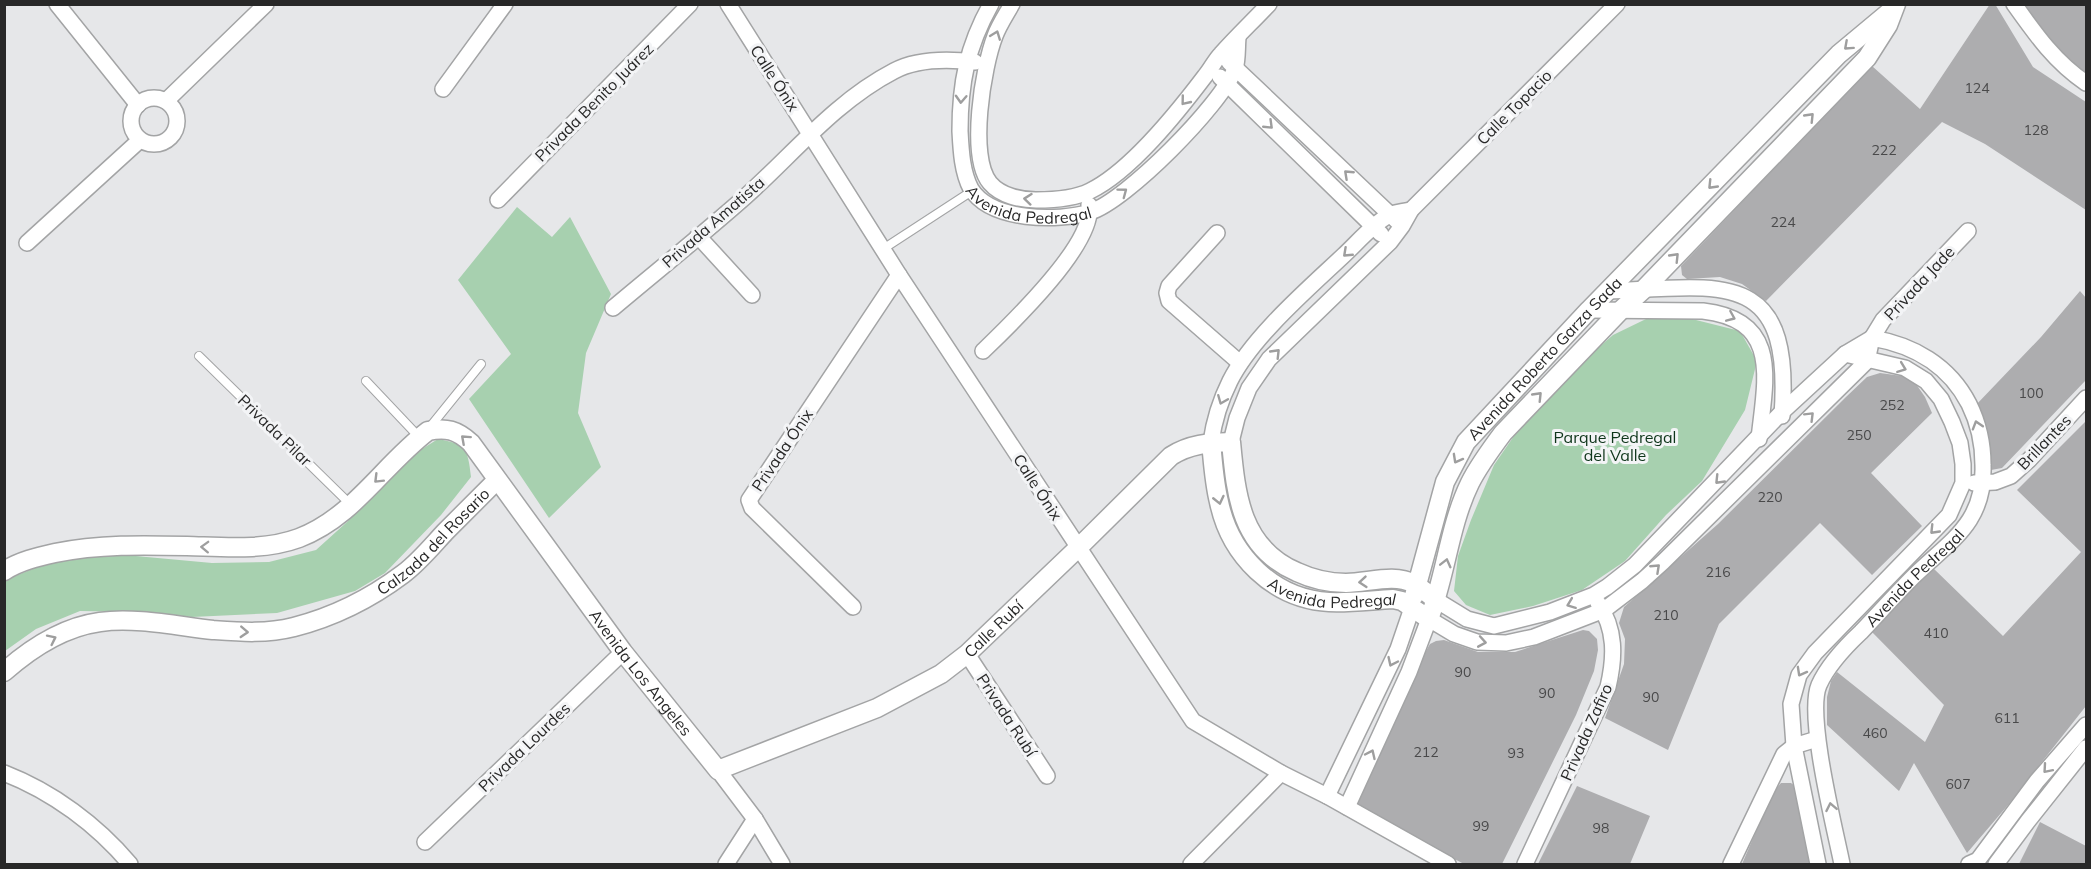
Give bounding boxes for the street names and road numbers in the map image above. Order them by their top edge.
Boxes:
street label: Privada Benito Juárez [531,39,657,165]
street label: Calle Ónix [746,41,804,115]
street label: Calle Topacio [1472,65,1556,149]
street label: Privada Amatista [658,172,768,272]
street label: Avenida Pedregal [961,181,1094,228]
street label: Privada Jade [1880,242,1958,324]
street label: Avenida Roberto Garza Sada [1463,273,1626,444]
street label: Privada Pilar [234,390,316,470]
street label: Privada Ónix [747,405,817,495]
street label: Brillantes [2013,410,2075,474]
street label: Calle Ónix [1009,450,1067,524]
street label: Calzada del Rosario [373,483,494,599]
street label: Avenida Pedregal [1861,525,1968,631]
street label: Avenida Pedregal [1264,573,1398,612]
street label: Calle Rubí [960,595,1028,662]
street label: Avenida Los Angeles [585,605,696,740]
street label: Privada Rubí [973,670,1042,761]
street label: Privada Zafiro [1556,680,1616,784]
street label: Privada Lourdes [474,698,574,796]

